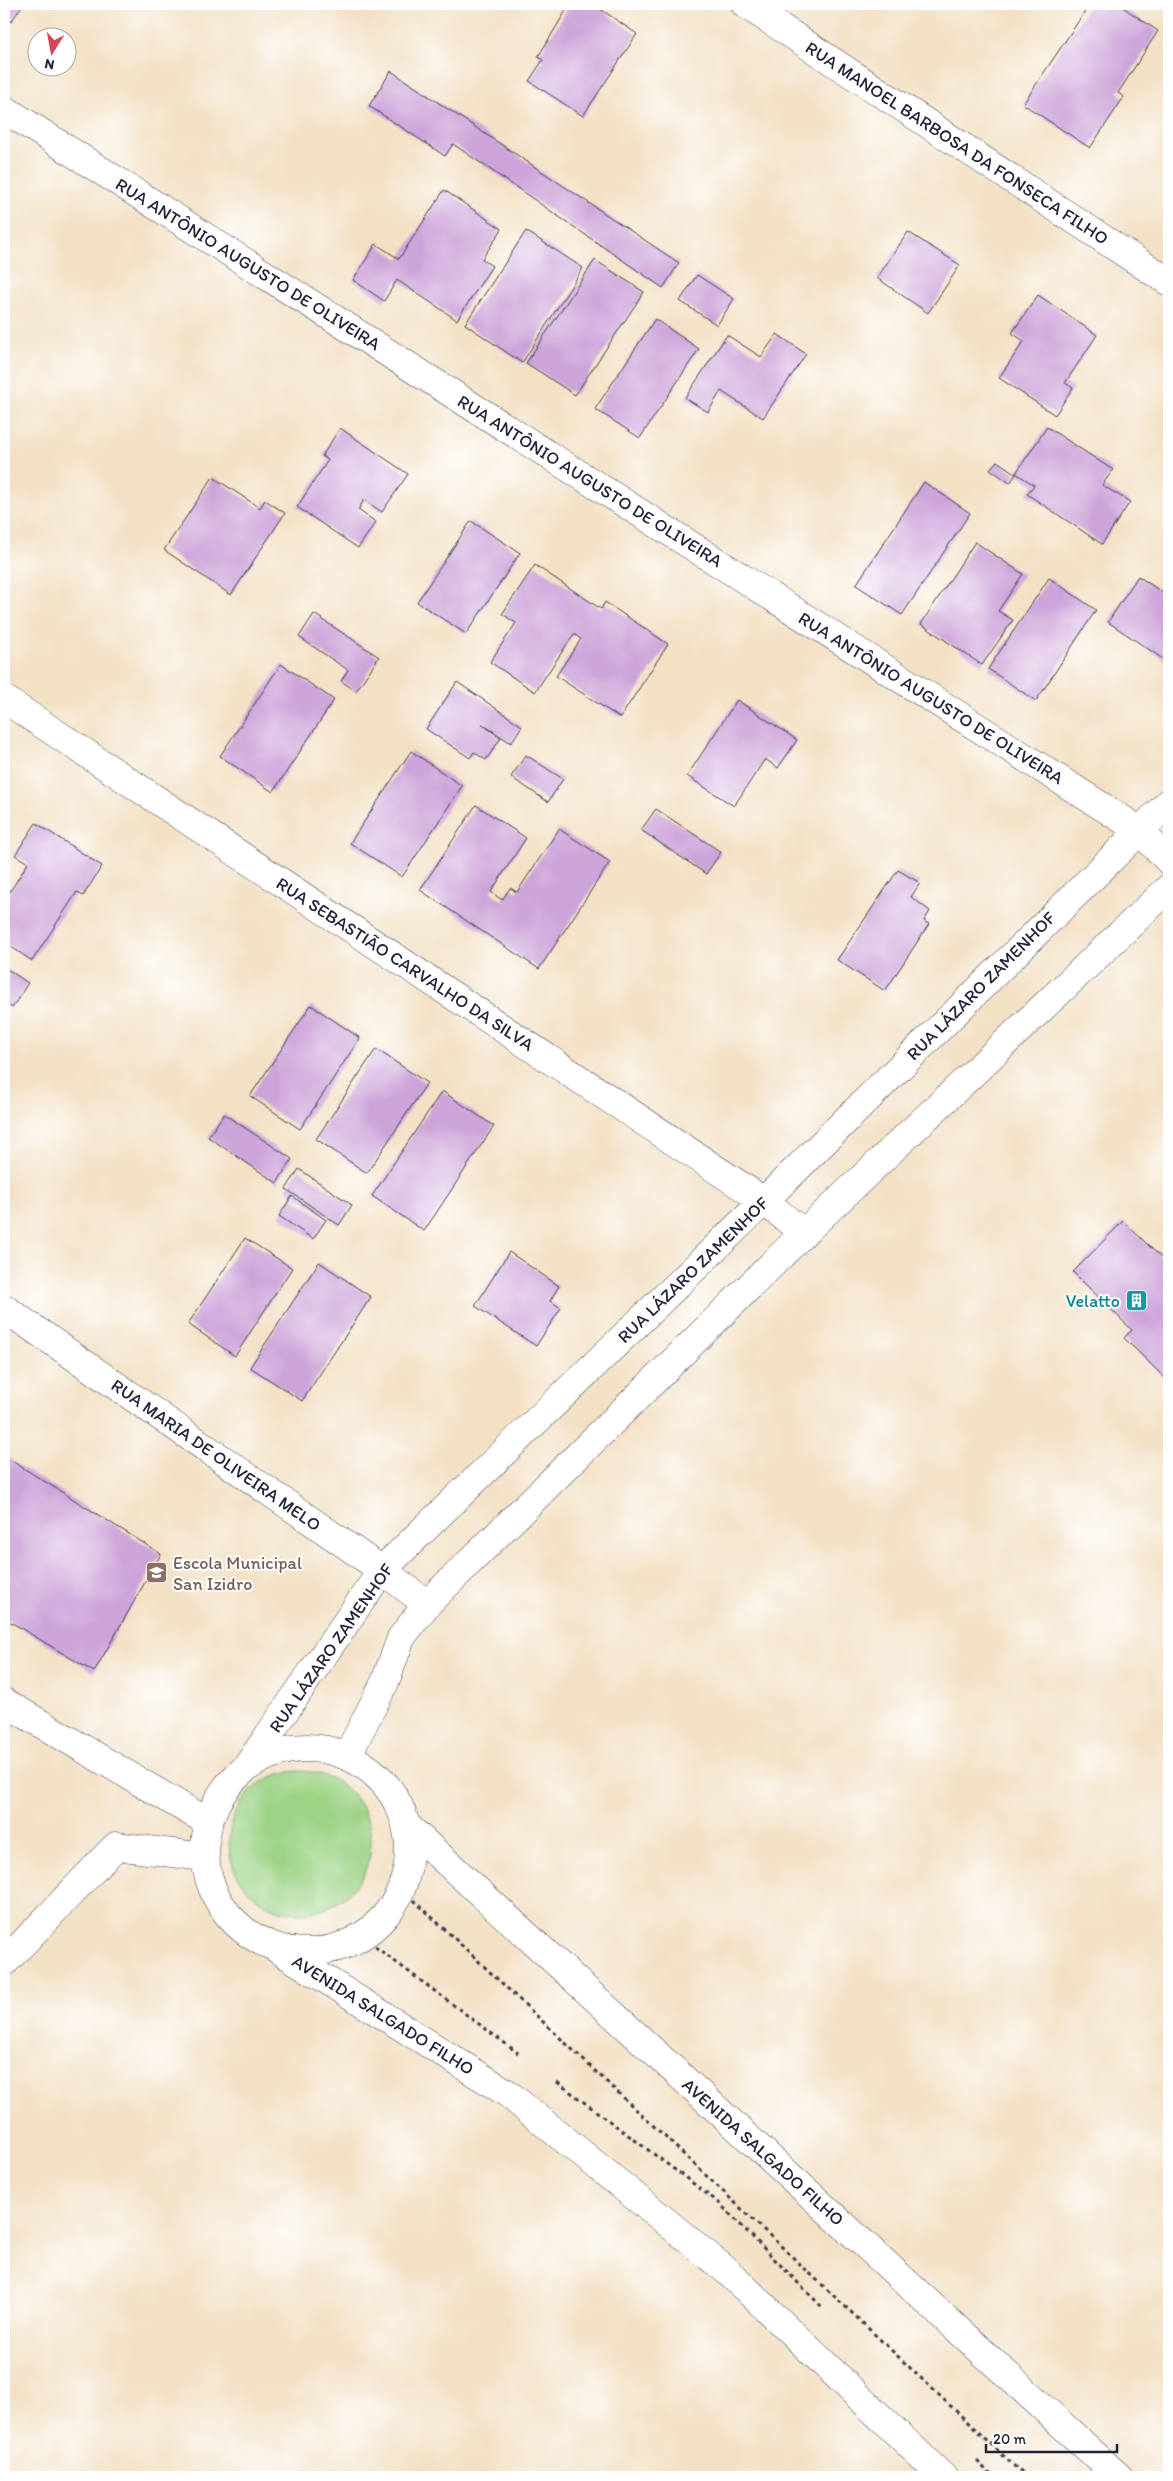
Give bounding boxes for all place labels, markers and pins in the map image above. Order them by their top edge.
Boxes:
building icon: Velatto [1124,1289,1148,1313]
place label: Velatto [1066,1290,1120,1312]
place label: Escola Municipal San Izidro [173,1552,302,1595]
school or university icon: Escola Municipal San Izidro [145,1561,169,1585]

